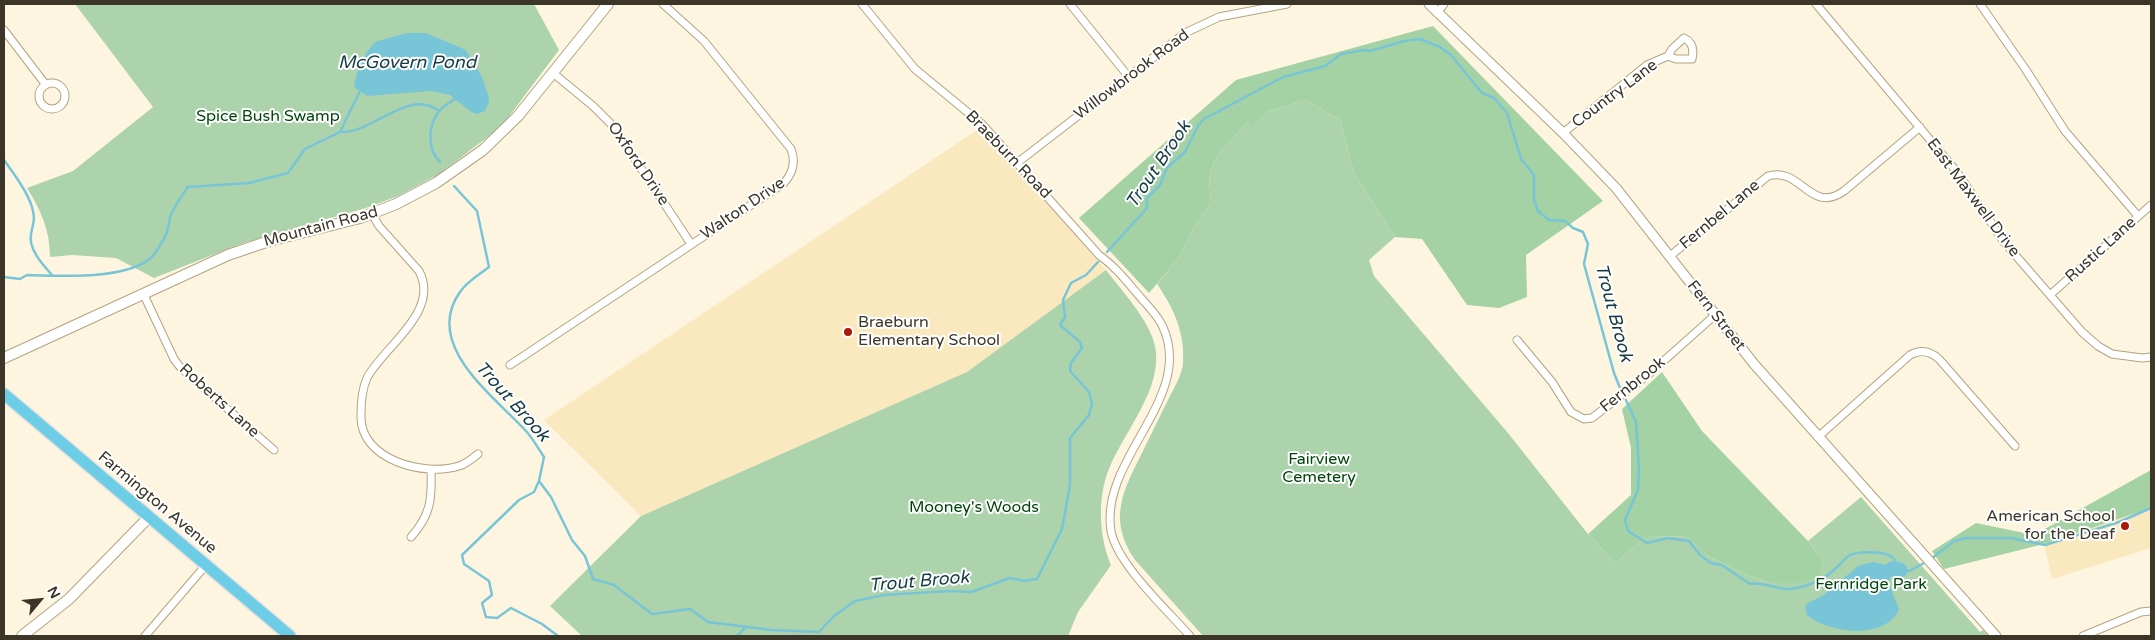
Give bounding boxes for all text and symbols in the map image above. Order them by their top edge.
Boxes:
street label: Willowbrook Road [1071,26,1193,124]
water label: McGovern Pond [338,52,476,74]
street label: Country Lane [1569,56,1661,132]
park label: Spice Bush Swamp [196,107,340,127]
street label: Braeburn Road [961,107,1055,203]
water label: Trout Brook [1122,117,1196,213]
street label: Oxford Drive [603,119,673,209]
street label: East Maxwell Drive [1922,135,2024,261]
street label: Walton Drive [697,174,789,244]
street label: Fernbel Lane [1676,176,1764,254]
street label: Mountain Road [262,203,380,251]
street label: Rustic Lane [2062,213,2140,287]
water label: Trout Brook [1590,262,1636,364]
street label: Fern Street [1683,277,1749,355]
place label: Braeburn Elementary School [858,313,1000,351]
marker: Braeburn Elementary School [842,326,854,338]
street label: Fernbrook [1597,353,1669,417]
water label: Trout Brook [470,357,554,447]
street label: Roberts Lane [175,360,263,442]
street label: Farmington Avenue [94,448,220,558]
park label: Fairview Cemetery [1282,450,1356,488]
park label: Mooney's Woods [909,498,1039,518]
place label: American School for the Deaf [1986,507,2115,545]
marker: American School for the Deaf [2119,520,2131,532]
water label: Trout Brook [868,567,970,597]
north arrow [15,575,65,625]
park label: Fernridge Park [1815,575,1927,595]
text: N [44,584,64,602]

